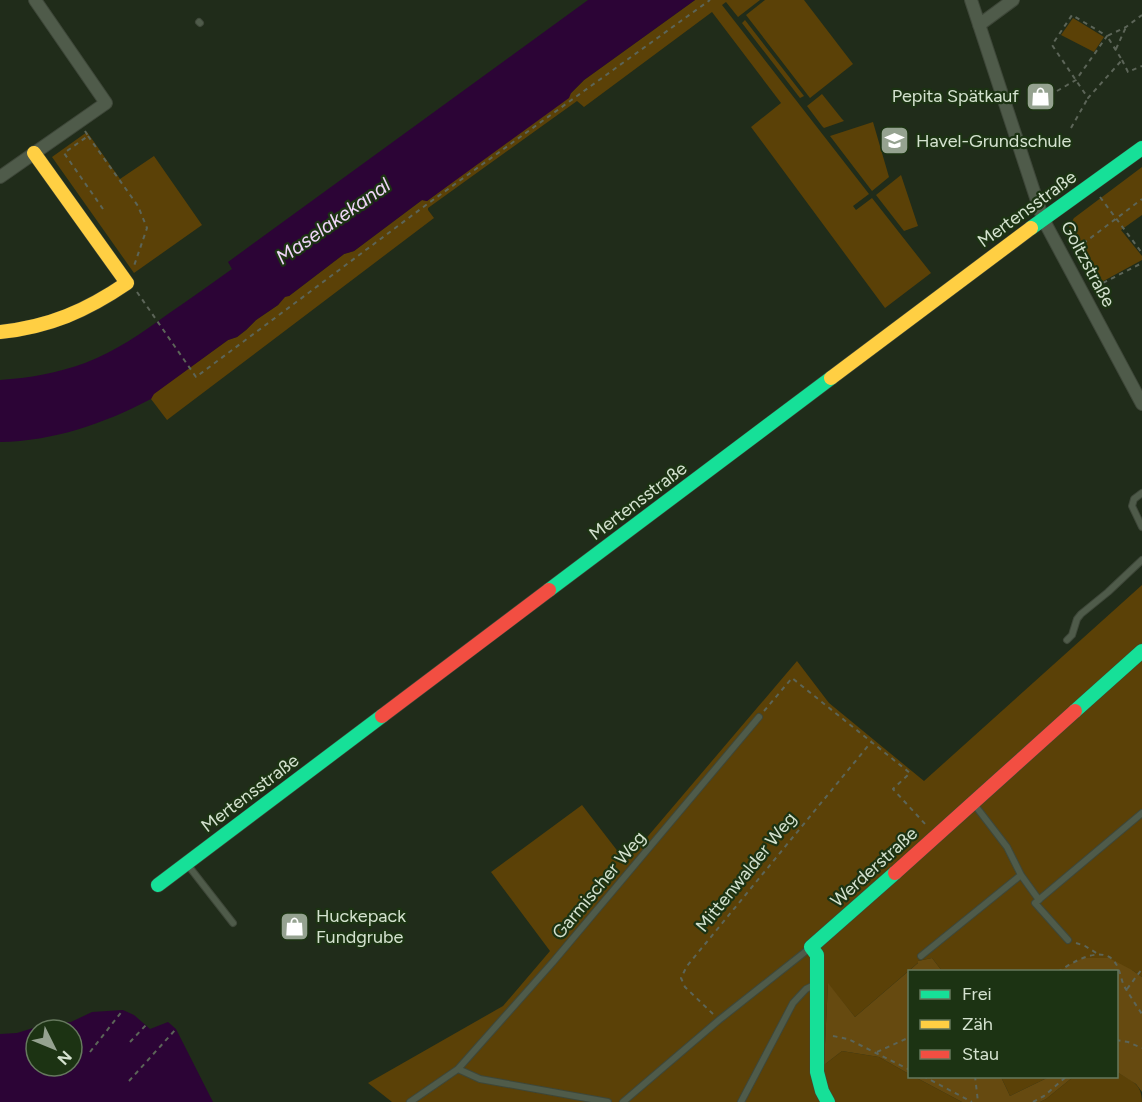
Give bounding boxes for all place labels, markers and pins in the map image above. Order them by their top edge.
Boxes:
shop icon: Pepita Spätkauf [1024,80,1056,112]
place label: Pepita Spätkauf [892,85,1019,107]
school or university icon: Havel-Grundschule [879,125,911,157]
place label: Havel-Grundschule [916,130,1072,152]
place label: Huckepack Fundgrube [316,905,406,948]
shop icon: Huckepack Fundgrube [279,910,311,942]

